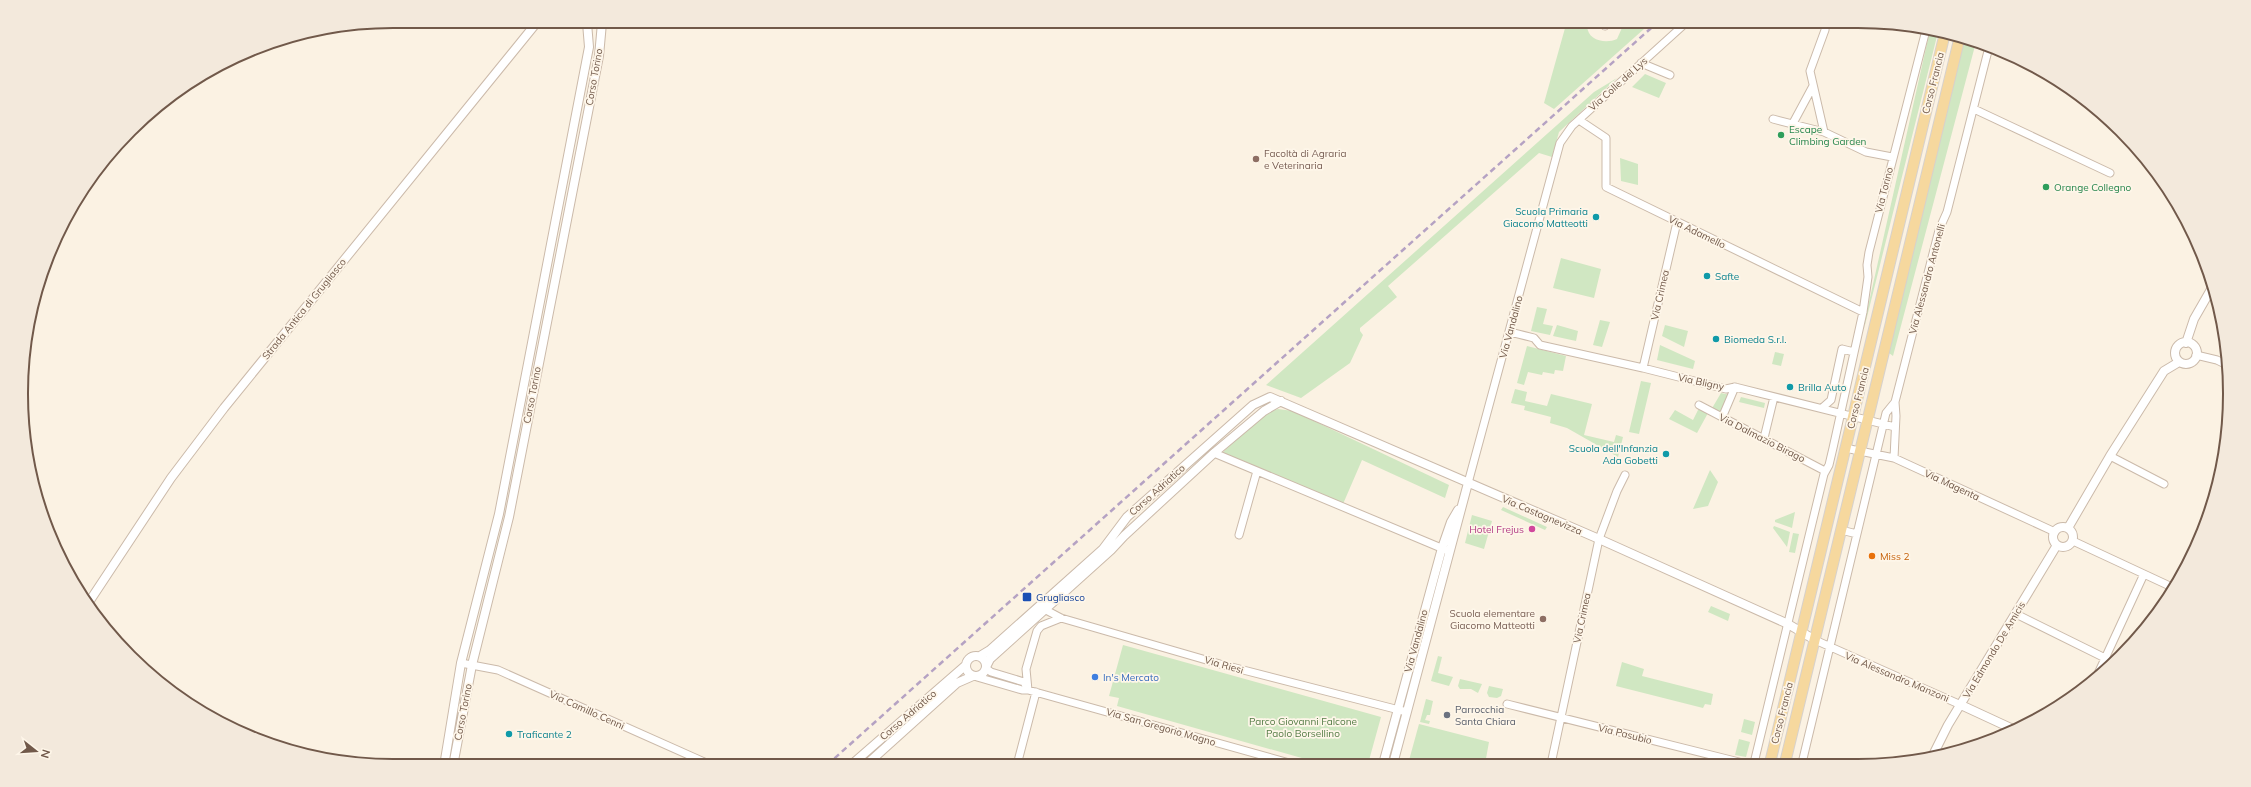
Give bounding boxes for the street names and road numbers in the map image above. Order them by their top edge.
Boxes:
street label: Corso Torino [583,47,605,107]
street label: Corso Francia [1919,51,1947,115]
street label: Via Colle del Lys [1586,54,1650,114]
street label: Via Torino [1872,166,1896,214]
street label: Via Adamello [1666,213,1728,252]
street label: Via Alessandro Antonelli [1906,222,1948,336]
street label: Strada Antica di Grugliasco [259,256,349,362]
street label: Via Crimea [1648,269,1672,321]
street label: Via Vandalino [1496,294,1526,360]
street label: Corso Torino [520,365,544,425]
street label: Corso Francia [1844,366,1872,430]
street label: Via Bligny [1677,371,1726,393]
street label: Via Dalmazio Birago [1717,411,1808,465]
street label: Corso Adriatico [1126,461,1188,519]
street label: Via Magenta [1922,467,1982,503]
street label: Via Castagnevizza [1500,492,1584,538]
street label: Via Crimea [1570,592,1594,644]
street label: Via Edmondo De Amicis [1960,599,2028,701]
street label: Via Vandalino [1401,608,1431,674]
street label: Via Alessandro Manzoni [1843,649,1951,705]
street label: Via Riesi [1203,653,1245,677]
street label: Corso Francia [1768,681,1796,745]
street label: Corso Torino [451,682,475,742]
street label: Corso Adriatico [877,687,939,743]
street label: Via Camillo Cenni [547,688,627,732]
street label: Via San Gregorio Magno [1105,705,1217,749]
street label: Via Pasubio [1597,721,1654,747]

